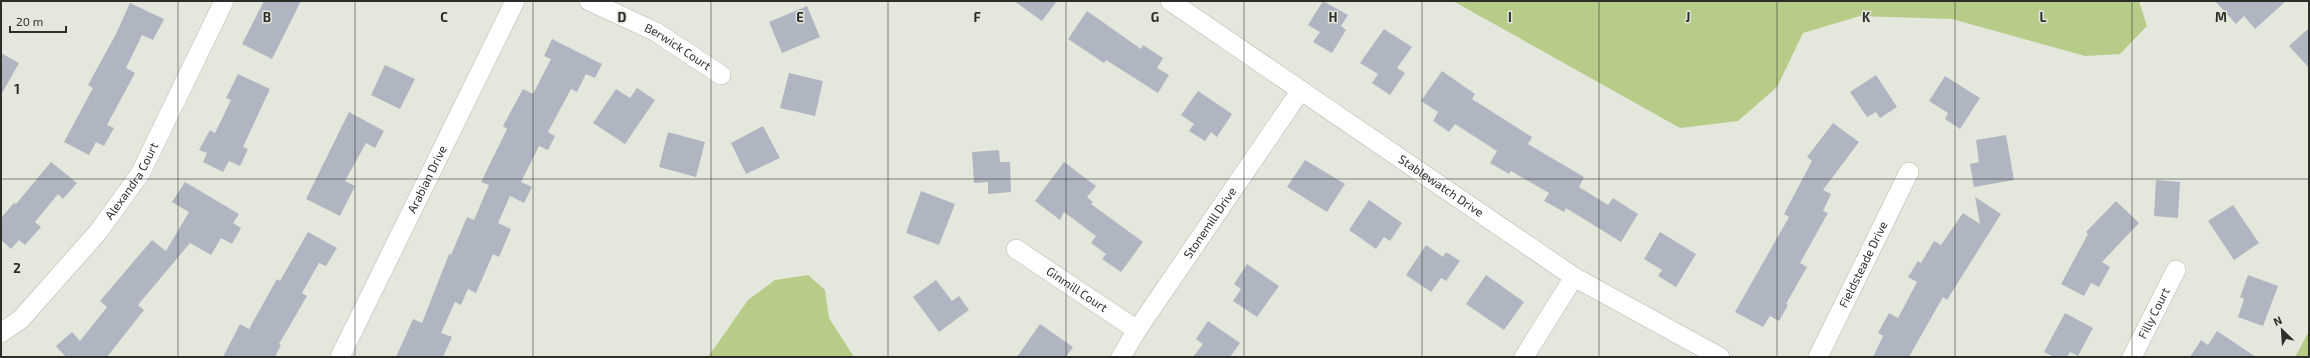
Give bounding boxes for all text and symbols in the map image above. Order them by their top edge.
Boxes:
scale bar [10,8,66,34]
text: B [263,9,271,25]
text: C [440,9,448,25]
text: D [618,9,627,25]
text: E [796,9,804,25]
text: F [973,9,981,25]
text: G [1151,9,1159,25]
text: H [1329,9,1338,25]
text: I [1508,9,1512,25]
text: J [1686,9,1690,25]
text: K [1862,9,1871,25]
text: L [2040,9,2047,25]
text: M [2215,9,2227,25]
text: 20 m [16,14,43,28]
street label: Berwick Court [643,20,714,73]
text: 1 [14,81,20,97]
street label: Alexandra Court [102,140,160,222]
street label: Arabian Drive [404,143,449,215]
street label: Stablewatch Drive [1396,151,1487,219]
street label: Stonemill Drive [1180,184,1239,261]
street label: Fieldsteade Drive [1835,219,1890,310]
text: 2 [13,260,21,276]
street label: Ginmill Court [1044,263,1111,314]
street label: Filly Court [2135,285,2172,341]
north arrow [2262,310,2302,350]
text: N [2271,313,2284,328]

